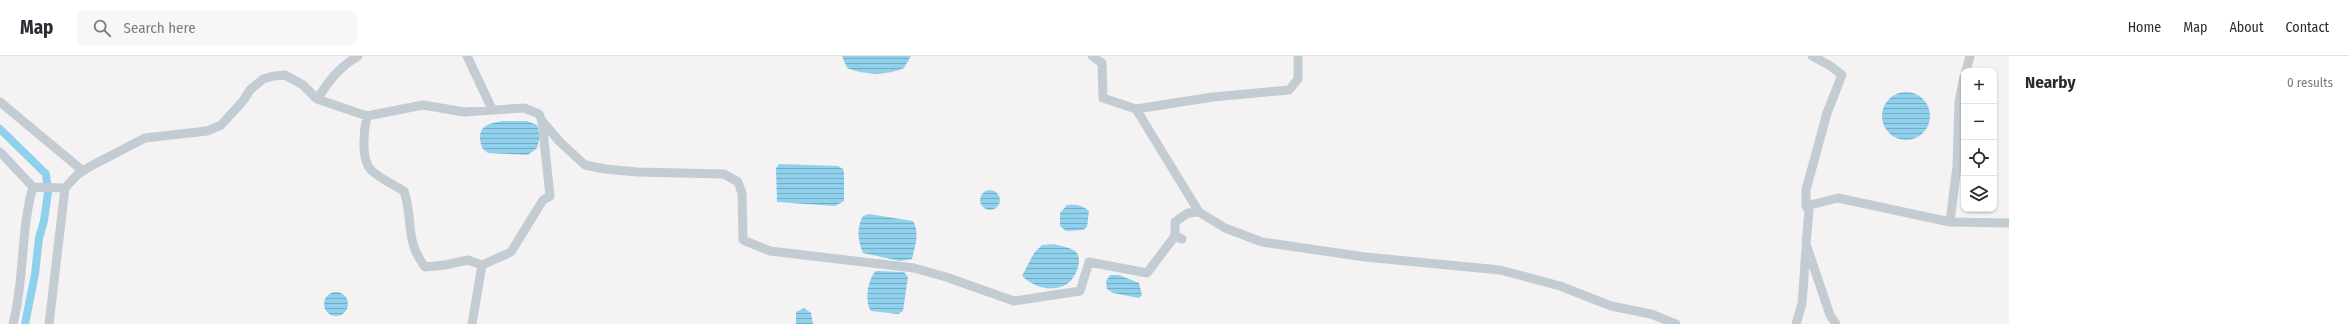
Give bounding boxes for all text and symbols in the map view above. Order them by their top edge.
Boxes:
search box [77,10,357,46]
text: Map [20,16,53,39]
icon: search [91,17,113,39]
text: Search here [123,19,196,37]
text: Home [2128,19,2161,36]
text: Map [2183,19,2207,36]
text: About [2229,19,2264,36]
text: Contact [2286,19,2329,36]
map controls [1961,68,1997,212]
button: + [1961,68,1997,104]
text: Nearby [2025,72,2076,93]
text: 0 results [2287,75,2333,90]
button: − [1961,104,1997,140]
button: locate [1961,140,1997,176]
button: layers [1961,176,1997,212]

